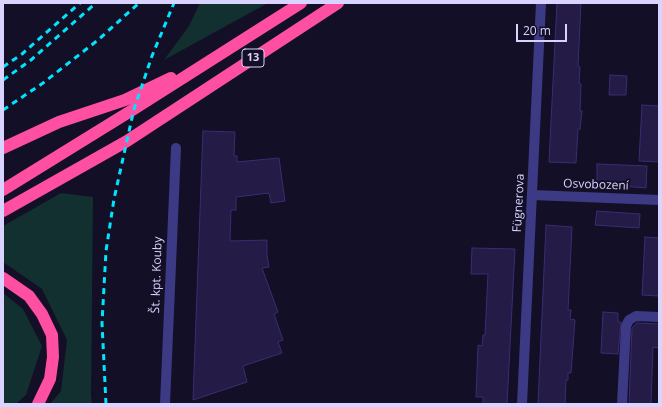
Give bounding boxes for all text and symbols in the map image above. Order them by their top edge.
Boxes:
scale bar [518,16,569,42]
text: 20 m [523,22,551,39]
road number: 13 [242,49,264,67]
street label: Fügnerova [510,173,528,233]
street label: Osvobození [563,177,629,193]
street label: Št. kpt. Kouby [148,236,166,314]

